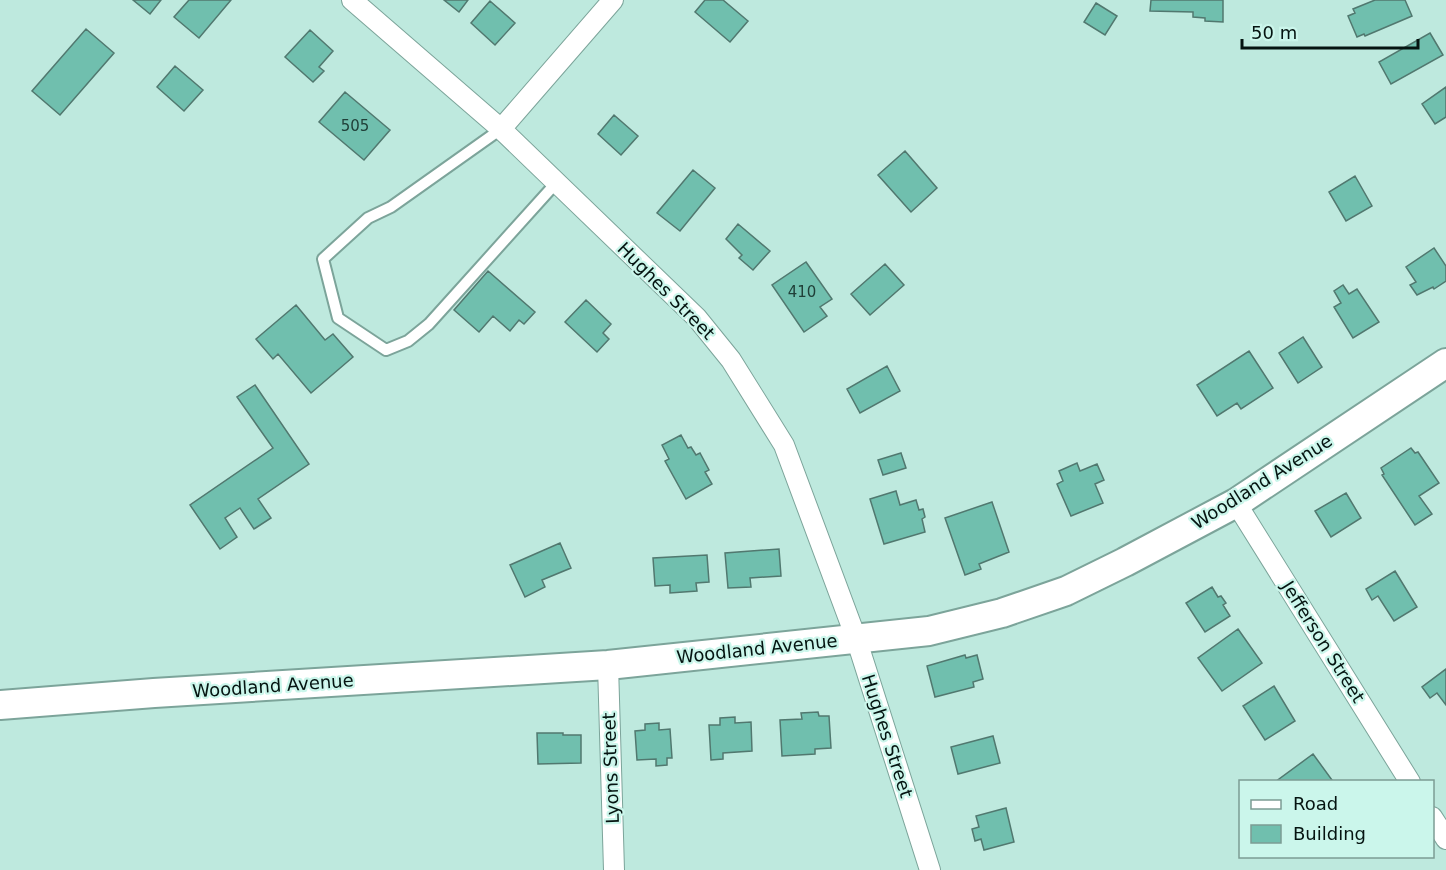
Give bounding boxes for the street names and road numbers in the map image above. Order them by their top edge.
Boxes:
street label: Hughes Street [613,238,719,344]
street label: Woodland Avenue [1188,430,1336,533]
street label: Jefferson Street [1277,576,1369,706]
street label: Woodland Avenue [675,630,838,667]
street label: Woodland Avenue [192,669,354,702]
street label: Hughes Street [858,671,917,800]
street label: Lyons Street [598,712,623,824]

